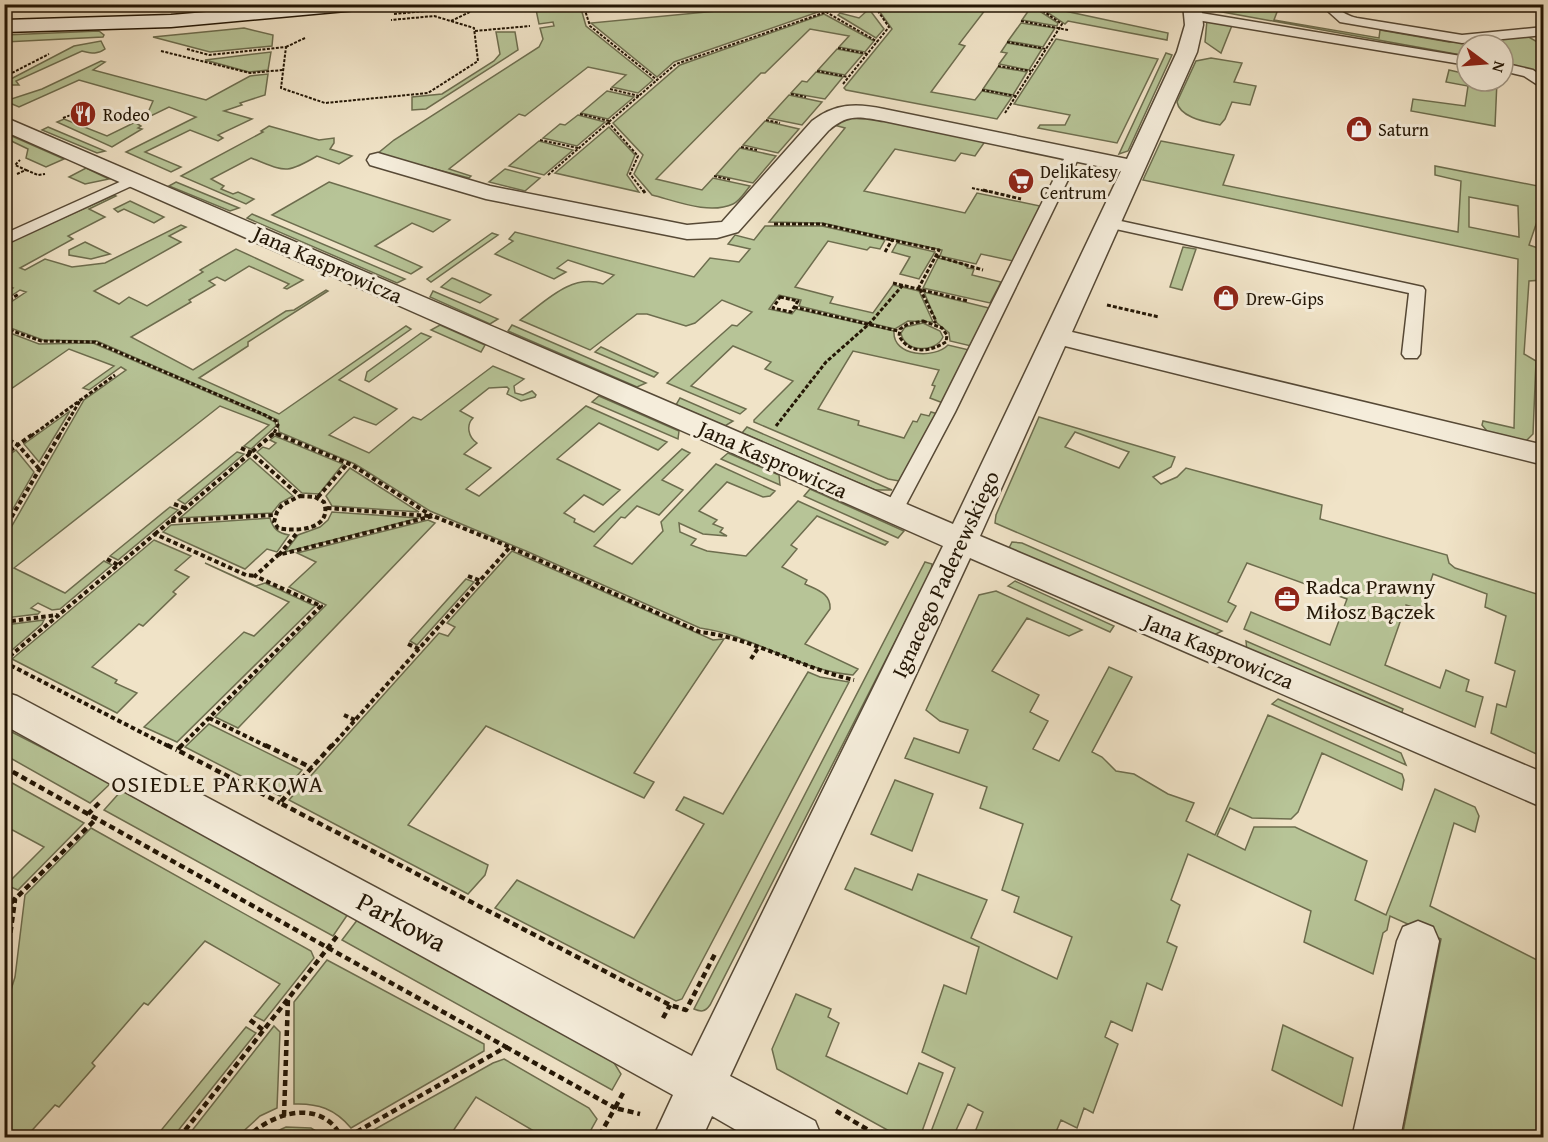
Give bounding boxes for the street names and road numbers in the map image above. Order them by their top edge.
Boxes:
street label: Jana Kasprowicza [246,216,408,311]
street label: Jana Kasprowicza [691,411,853,506]
street label: Ignacego Paderewskiego [883,465,1007,683]
street label: Jana Kasprowicza [1136,604,1300,697]
street label: Parkowa [350,881,454,961]

